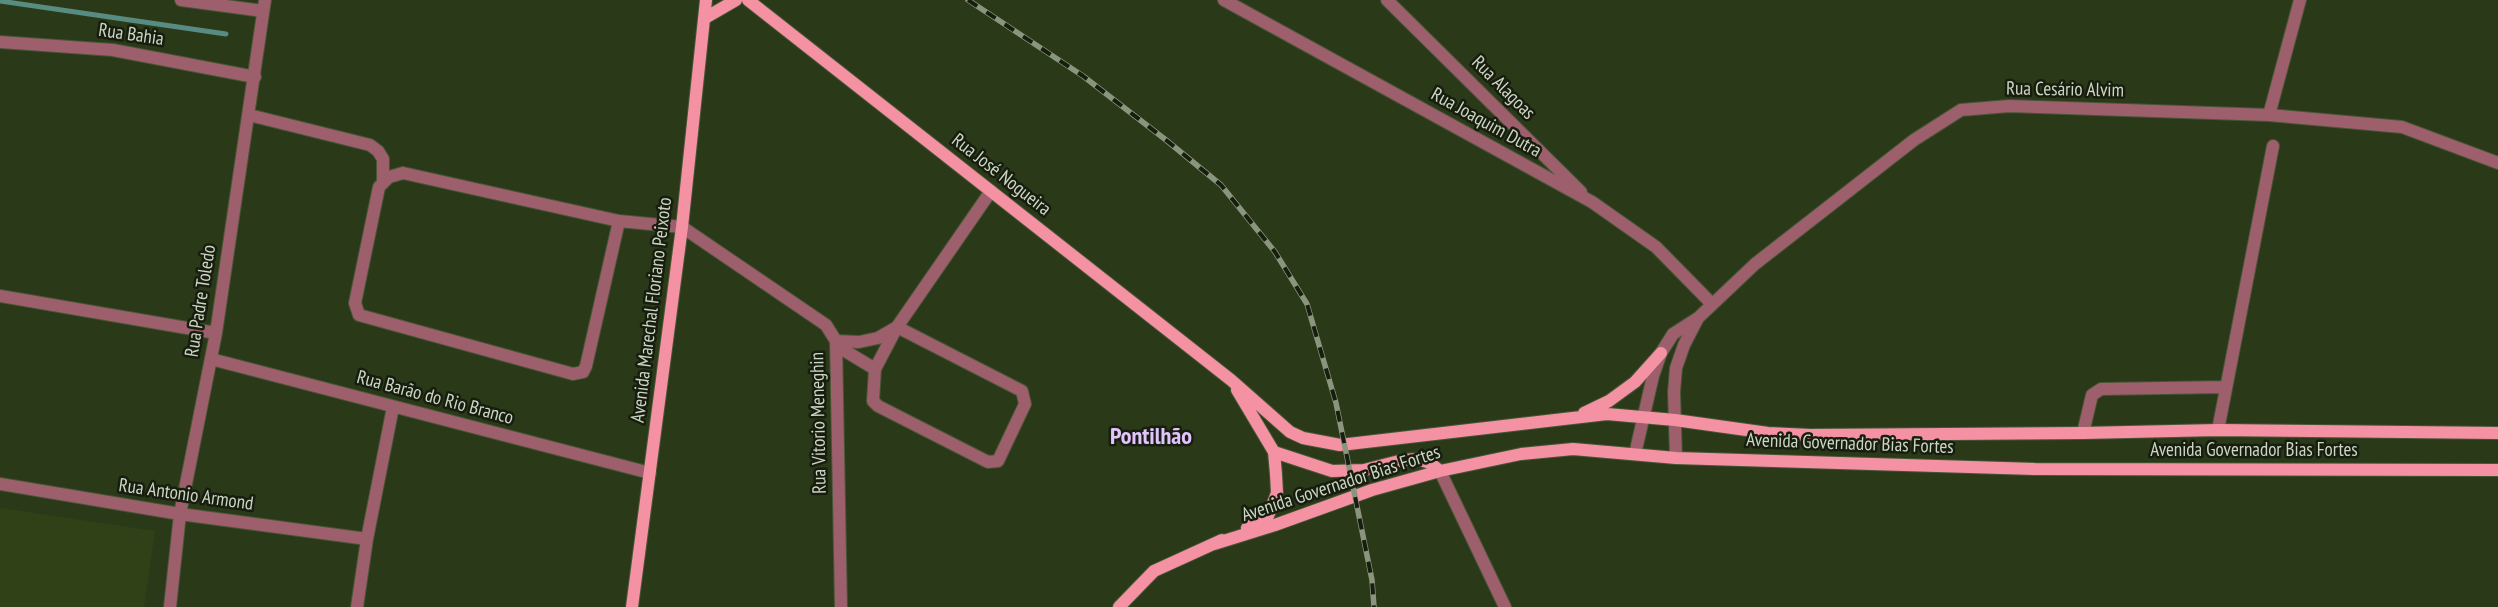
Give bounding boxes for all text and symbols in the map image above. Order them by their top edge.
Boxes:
street label: Rua Bahia [97,19,165,51]
street label: Rua Alagoas [1466,51,1540,125]
street label: Rua Cesário Alvim [2006,78,2124,102]
street label: Rua Joaquim Dutra [1427,83,1545,163]
street label: Rua José Nogueira [947,129,1055,221]
street label: Avenida Marechal Floriano Peixoto [627,196,677,424]
street label: Rua Padre Toledo [181,243,221,359]
street label: Rua Vitorio Meneghin [806,352,832,494]
street label: Rua Barão do Rio Branco [354,366,516,430]
district label: Pontilhão [1110,423,1192,451]
street label: Avenida Governador Bias Fortes [1746,429,1954,459]
street label: Avenida Governador Bias Fortes [2150,440,2358,462]
street label: Avenida Governador Bias Fortes [1239,441,1443,527]
street label: Rua Antonio Armond [117,474,255,516]

